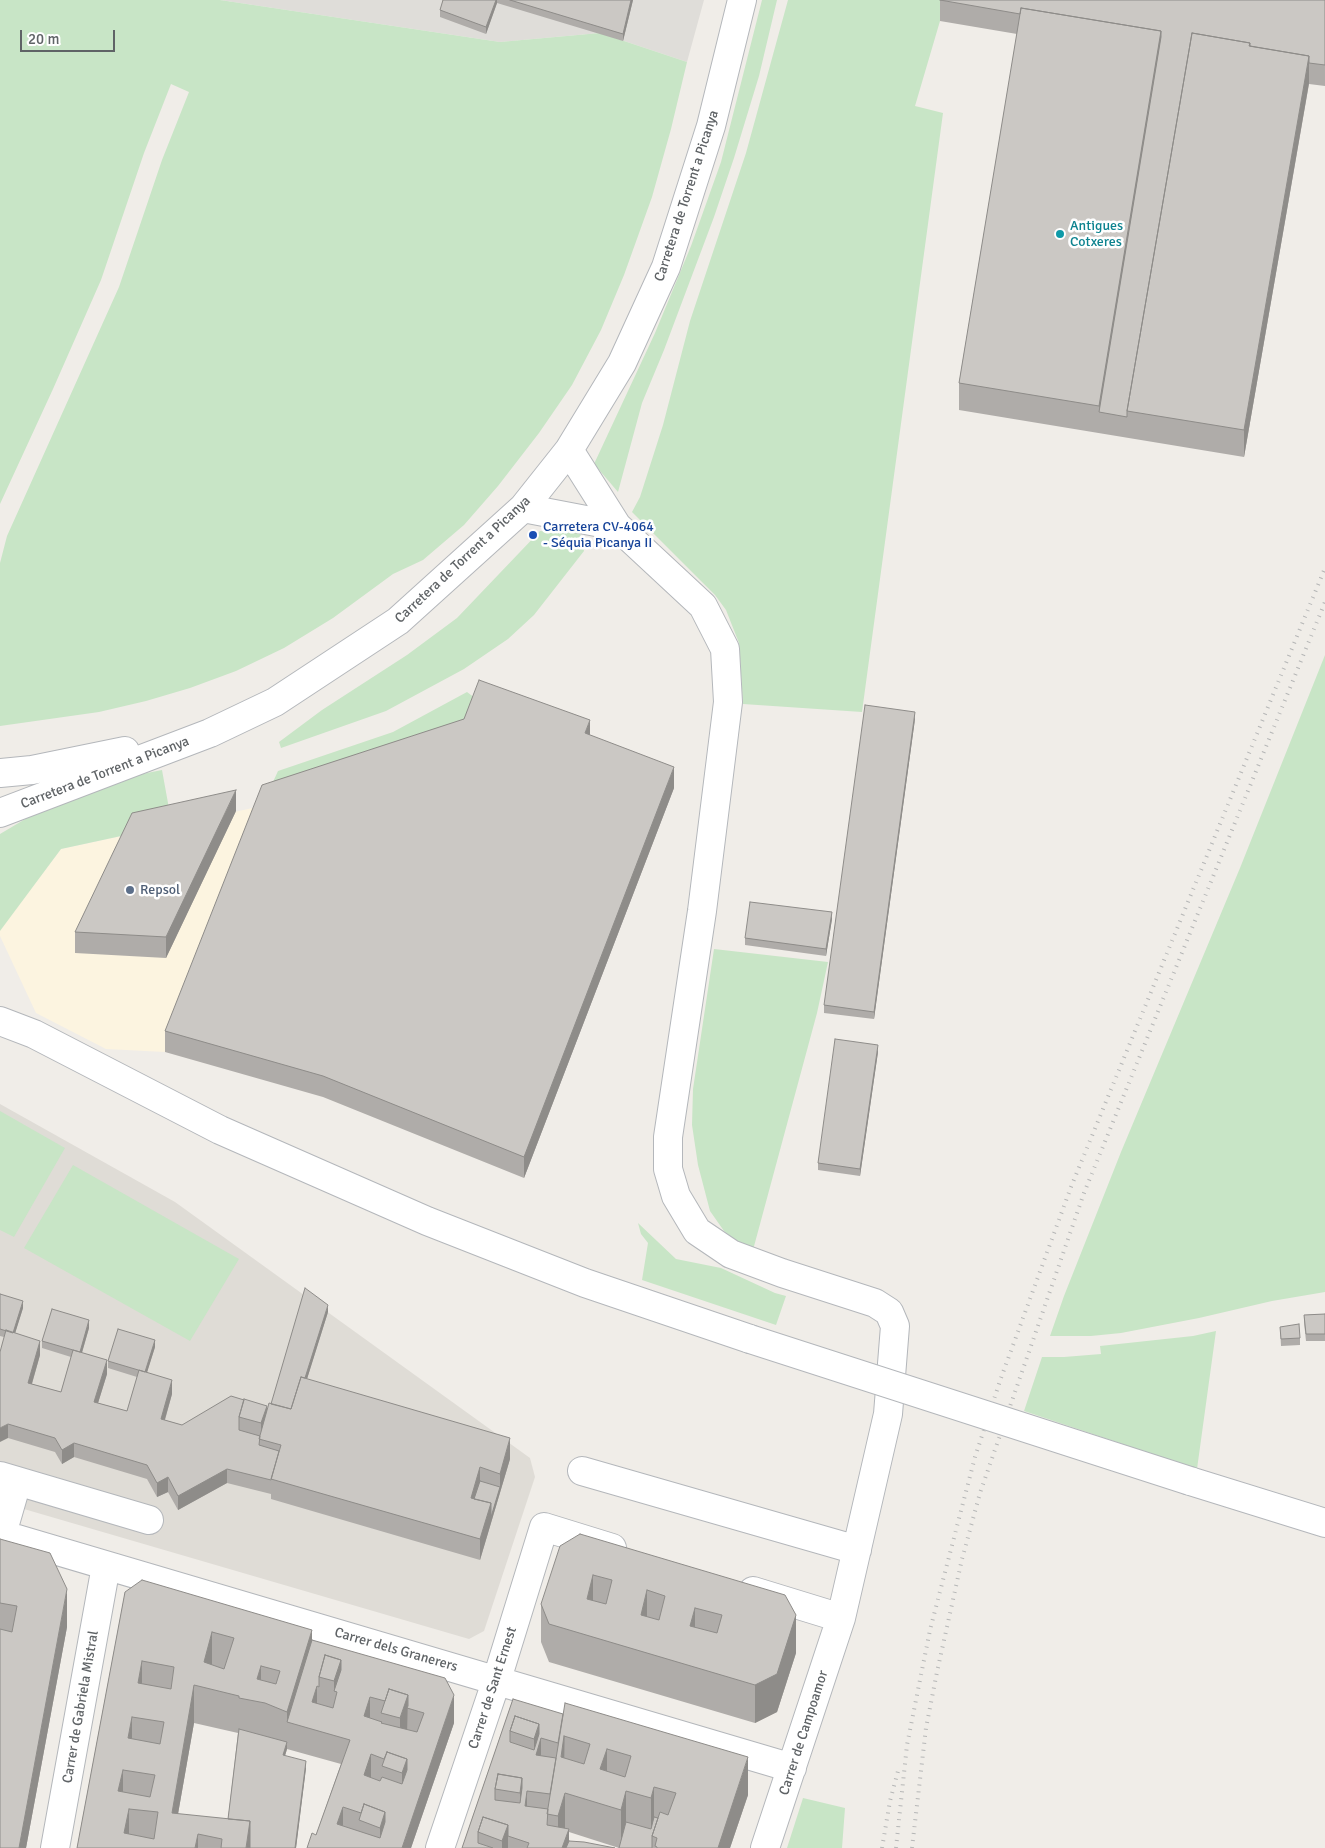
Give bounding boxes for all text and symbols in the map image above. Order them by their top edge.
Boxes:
scale bar [22,20,118,52]
text: 20 m [28,30,59,48]
street label: Carretera de Torrent a Picanya [651,108,723,284]
place label: Antigues Cotxeres [1070,218,1123,250]
marker: Antigues Cotxeres [1054,228,1066,240]
street label: Carretera de Torrent a Picanya [392,493,534,627]
place label: Carretera CV-4064 - Séquia Picanya II [543,519,654,552]
marker: Carretera CV-4064 - Séquia Picanya II [527,529,539,541]
street label: Carretera de Torrent a Picanya [18,733,192,813]
place label: Repsol [140,882,180,898]
marker: Repsol [124,884,136,896]
street label: Carrer dels Granerers [332,1624,460,1676]
street label: Carrer de Sant Ernest [465,1625,521,1751]
street label: Carrer de Gabriela Mistral [59,1629,103,1785]
street label: Carrer de Campoamor [776,1668,832,1798]

